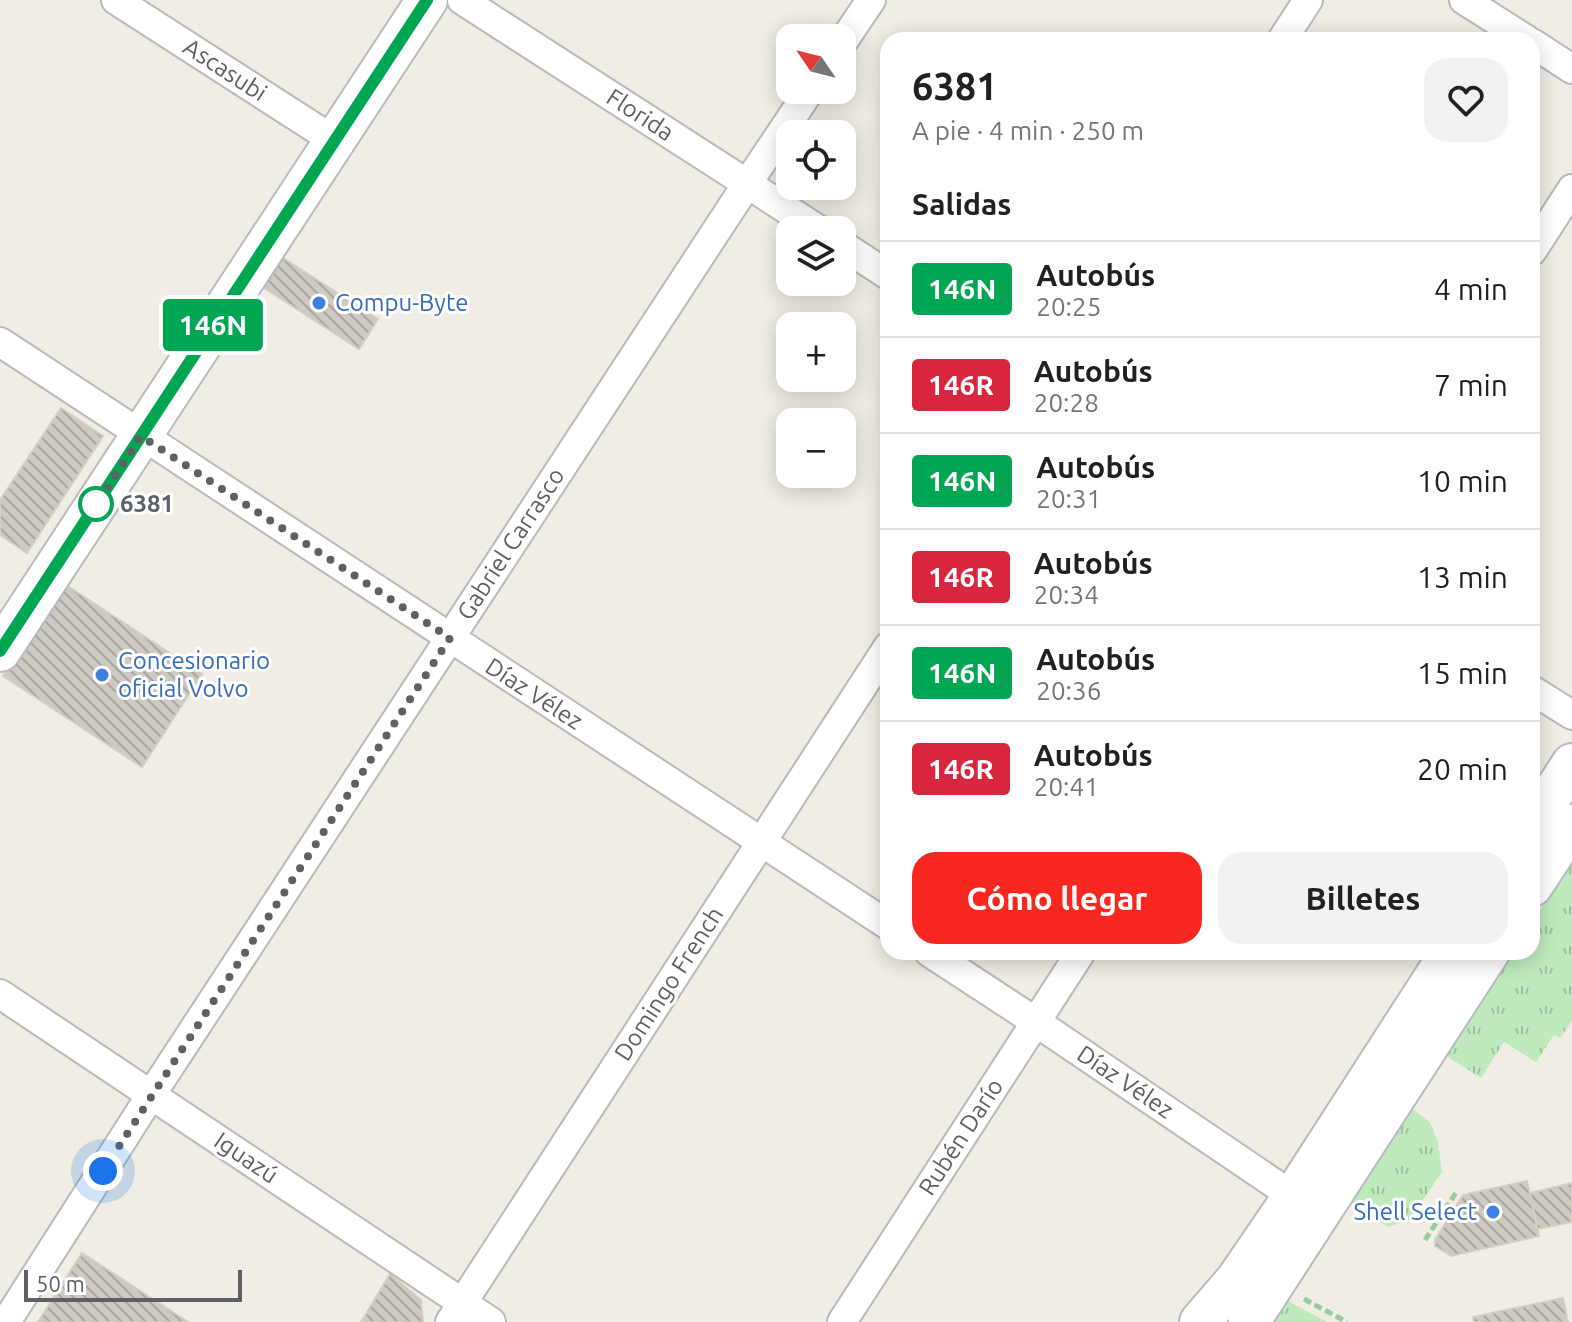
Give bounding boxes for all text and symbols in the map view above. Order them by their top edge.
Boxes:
north arrow [776,24,856,104]
map controls [776,24,856,488]
street label: Ascasubi [179,33,272,106]
button: heart [1424,58,1508,142]
text: 6381 [912,65,998,107]
street label: Florida [602,83,679,146]
text: A pie · 4 min · 250 m [912,116,1144,145]
button: locate [776,120,856,200]
text: Salidas [912,187,1011,221]
button: layers [776,216,856,296]
text: Autobús [1036,258,1155,292]
text: 4 min [1434,272,1508,306]
text: 146N [928,273,996,304]
place label: Compu-Byte [335,289,469,316]
text: 20:25 [1036,292,1101,321]
marker: Compu-Byte [310,294,328,312]
line badge: 146N [157,299,269,351]
text: 146N [179,309,247,340]
button: + [776,312,856,392]
text: Autobús [1034,354,1153,388]
text: 7 min [1434,368,1508,402]
text: 146R [928,369,994,400]
text: 20:28 [1034,388,1099,417]
button: − [776,408,856,488]
text: Autobús [1036,450,1155,484]
street label: Gabriel Carrasco [452,463,570,625]
text: 10 min [1417,464,1508,498]
text: 146N [928,465,996,496]
text: 20:31 [1036,484,1101,513]
marker: 6381 [79,487,113,521]
place label: 6381 [120,490,174,517]
text: Autobús [1034,546,1153,580]
text: 13 min [1417,560,1508,594]
text: 146R [928,561,994,592]
text: 20:34 [1034,580,1099,609]
text: Autobús [1036,642,1155,676]
place label: Concesionario oficial Volvo [118,647,270,702]
street label: Díaz Vélez [481,652,588,735]
text: 15 min [1417,656,1508,690]
text: 146N [928,657,996,688]
marker: Concesionario oficial Volvo [93,666,111,684]
text: 20:36 [1036,676,1101,705]
text: Autobús [1034,738,1153,772]
text: 20 min [1417,752,1508,786]
text: 146R [928,753,994,784]
text: 20:41 [1034,772,1099,801]
button: Cómo llegar [912,852,1202,944]
button: Billetes [1218,852,1508,944]
street label: Domingo French [609,902,728,1066]
street label: Díaz Vélez [1072,1040,1178,1123]
street label: Rubén Darío [913,1073,1008,1200]
street label: Iguazú [209,1127,283,1189]
your location [83,1151,123,1191]
place label: Shell Select [1353,1198,1478,1225]
marker: Shell Select [1484,1203,1502,1221]
scale bar [24,1266,242,1302]
text: 50 m [36,1271,85,1296]

